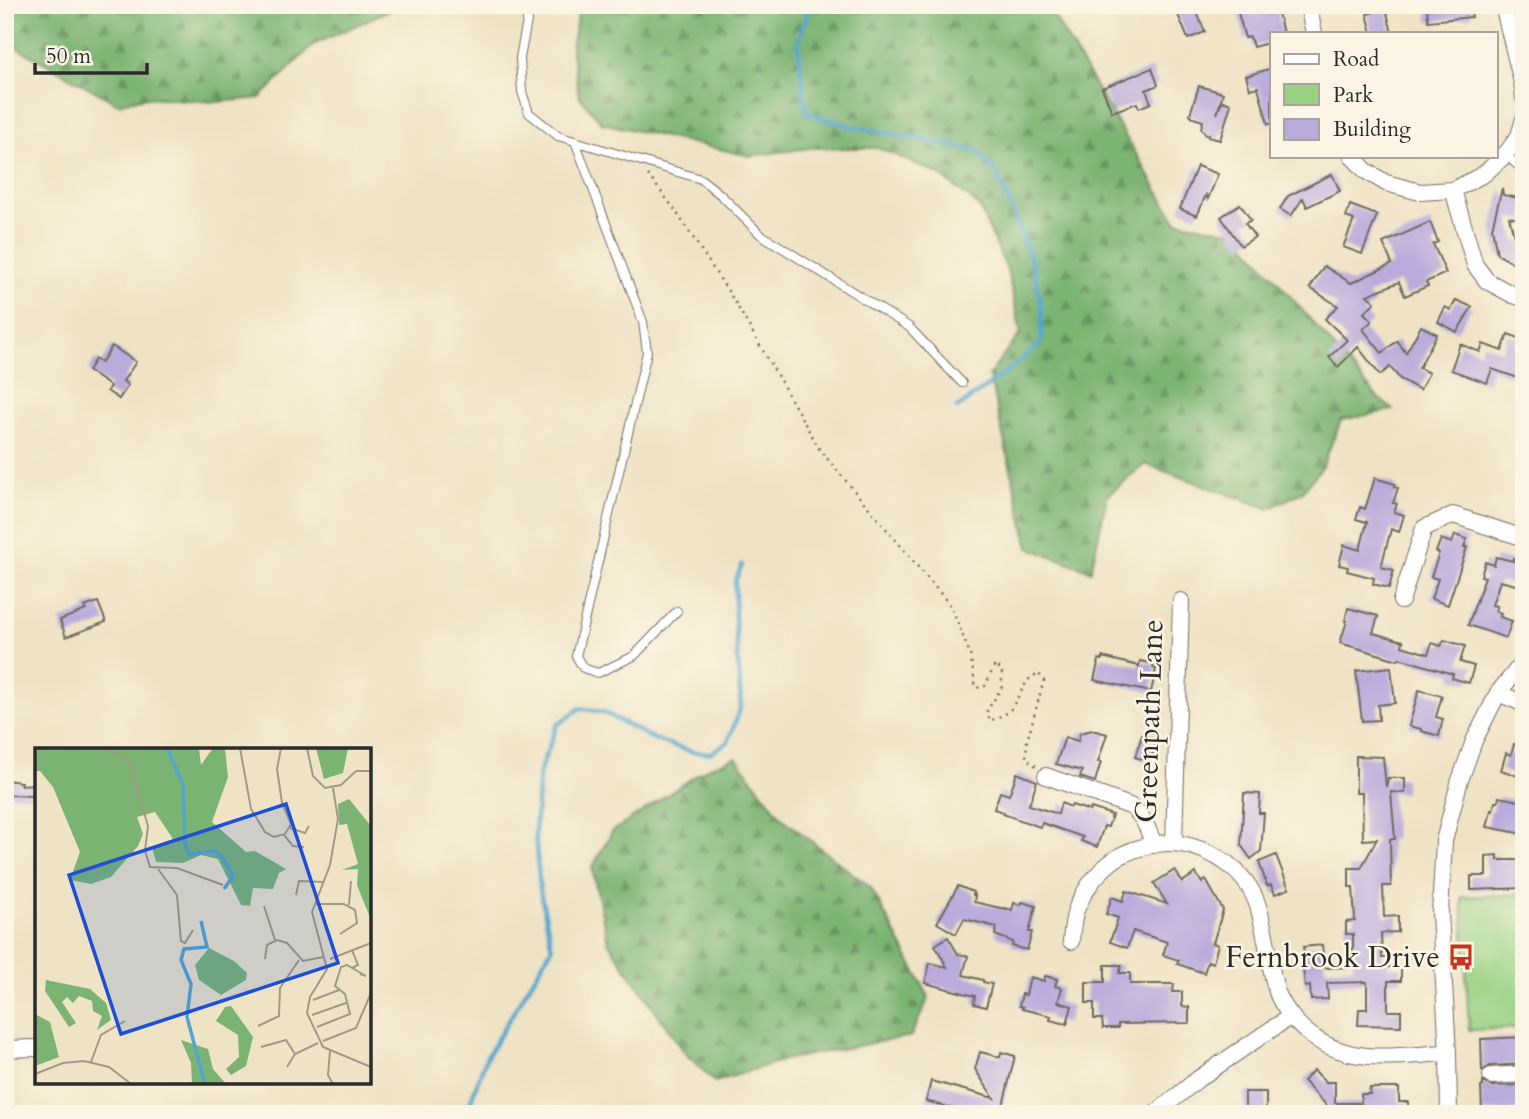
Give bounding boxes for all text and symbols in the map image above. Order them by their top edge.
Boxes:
scale bar [35,32,147,76]
legend [1270,32,1498,158]
text: 50 m [46,42,91,71]
text: Road [1333,45,1379,74]
text: Park [1333,81,1374,110]
text: Building [1333,115,1411,144]
street label: Greenpath Lane [1125,619,1174,824]
inset map [35,748,371,1084]
place label: Fernbrook Drive [1225,937,1440,978]
bus stop icon: Fernbrook Drive [1446,942,1476,972]

